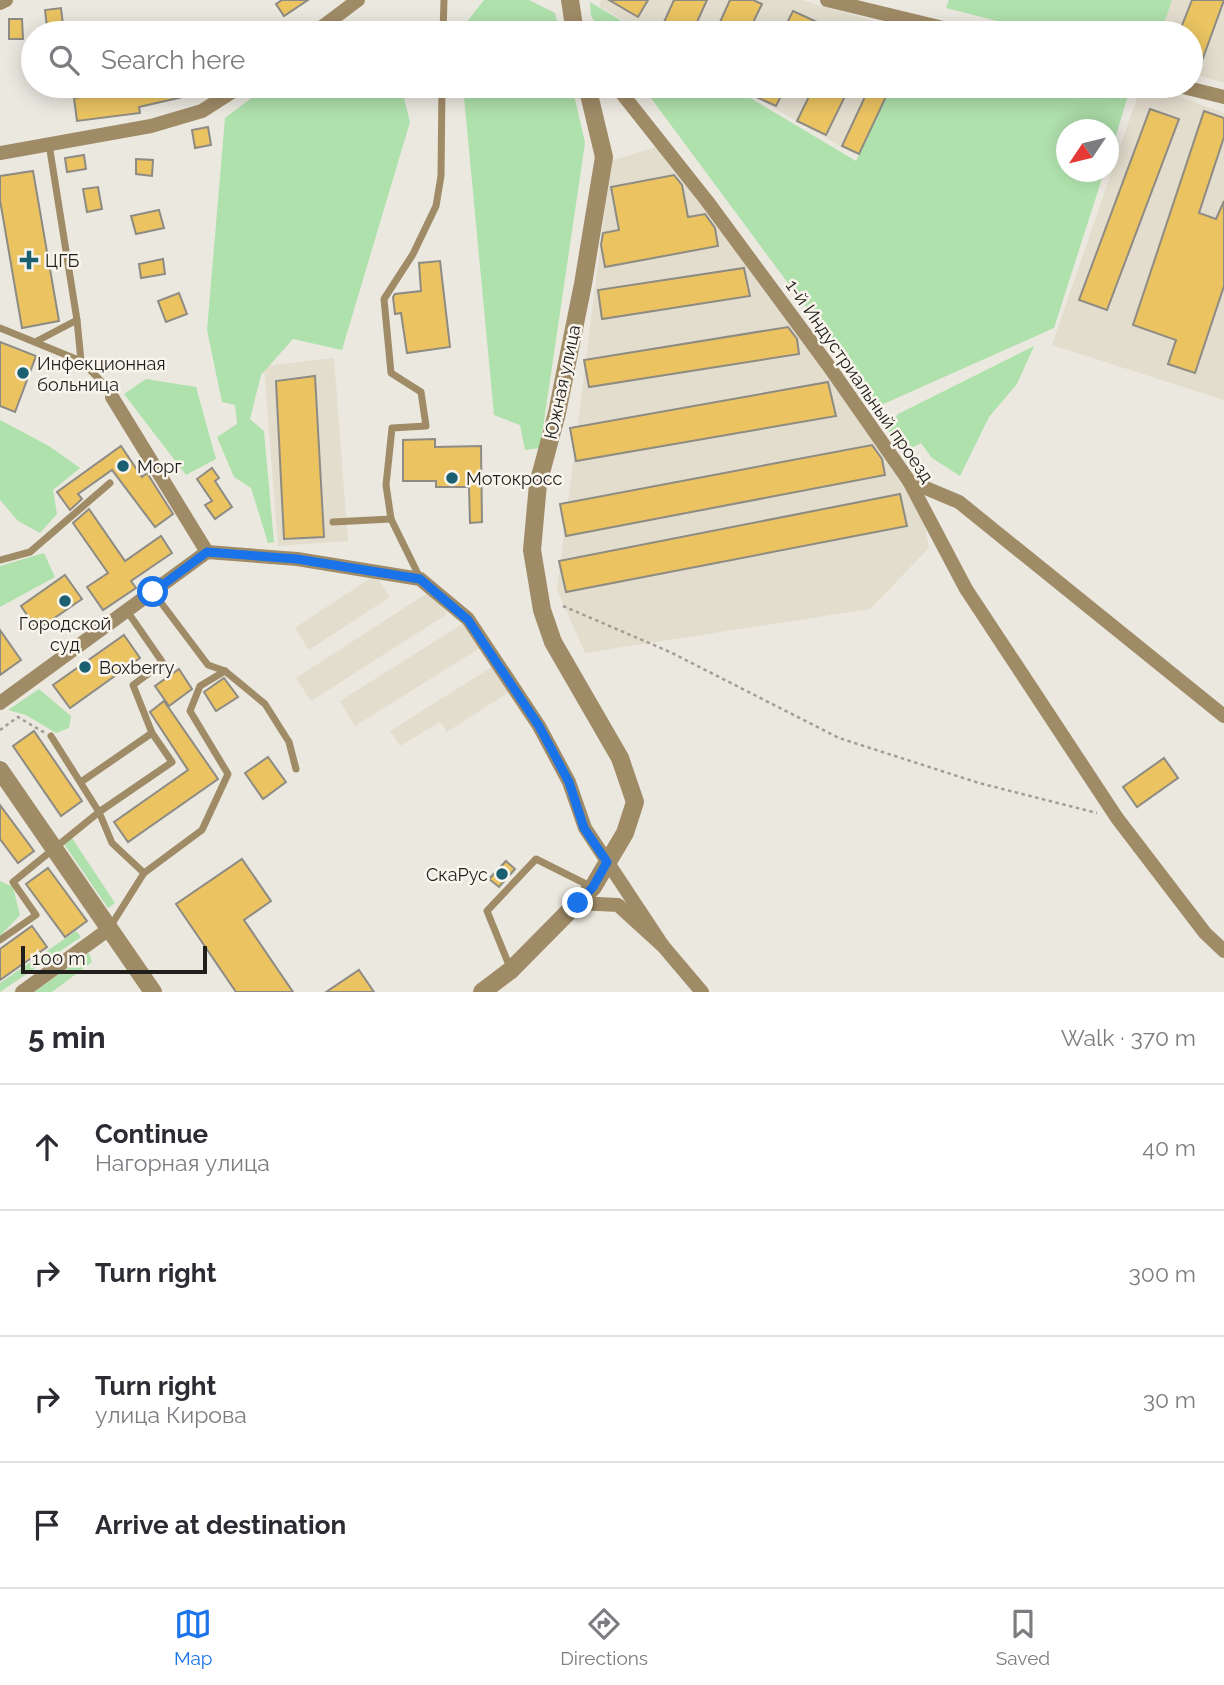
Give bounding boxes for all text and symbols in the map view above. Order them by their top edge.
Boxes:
search box [21,21,1203,98]
icon: search [45,41,83,79]
text: Search here [101,45,245,75]
north arrow [1056,119,1119,182]
marker: ЦГБ [19,250,39,270]
place label: ЦГБ [45,250,79,271]
street label: 1-й Индустриальный проезд [782,276,938,486]
street label: Южная улица [540,323,584,441]
place label: Инфекционная больница [37,353,166,395]
marker: Инфекционная больница [15,365,31,381]
place label: Морг [137,456,182,477]
marker: Морг [115,458,131,474]
place label: Мотокросс [466,468,563,489]
marker: Мотокросс [444,470,460,486]
route start [137,576,168,607]
marker: Городской суд [57,593,73,609]
place label: Городской суд [19,613,111,655]
place label: Boxberry [99,657,175,678]
marker: Boxberry [77,659,93,675]
place label: СкаРус [426,864,488,885]
marker: СкаРус [494,866,510,882]
route end [562,887,593,918]
scale bar [21,943,206,975]
text: 100 m [32,947,86,969]
text: 5 min [28,1020,106,1055]
text: Walk · 370 m [1061,1024,1196,1051]
text: Continue [95,1119,208,1149]
icon: ahead [28,1128,66,1166]
text: 40 m [1142,1134,1196,1161]
text: Нагорная улица [95,1149,270,1176]
icon: right [28,1254,66,1292]
text: Turn right [95,1258,216,1288]
text: 300 m [1129,1260,1196,1287]
text: Turn right [95,1371,216,1401]
icon: right [28,1380,66,1418]
text: 30 m [1143,1386,1196,1413]
text: улица Кирова [95,1401,247,1428]
icon: arrive [28,1506,66,1544]
text: Arrive at destination [95,1510,346,1540]
tab: Map [174,1605,213,1669]
tab: Directions [560,1605,648,1669]
tab: Saved [996,1605,1050,1669]

